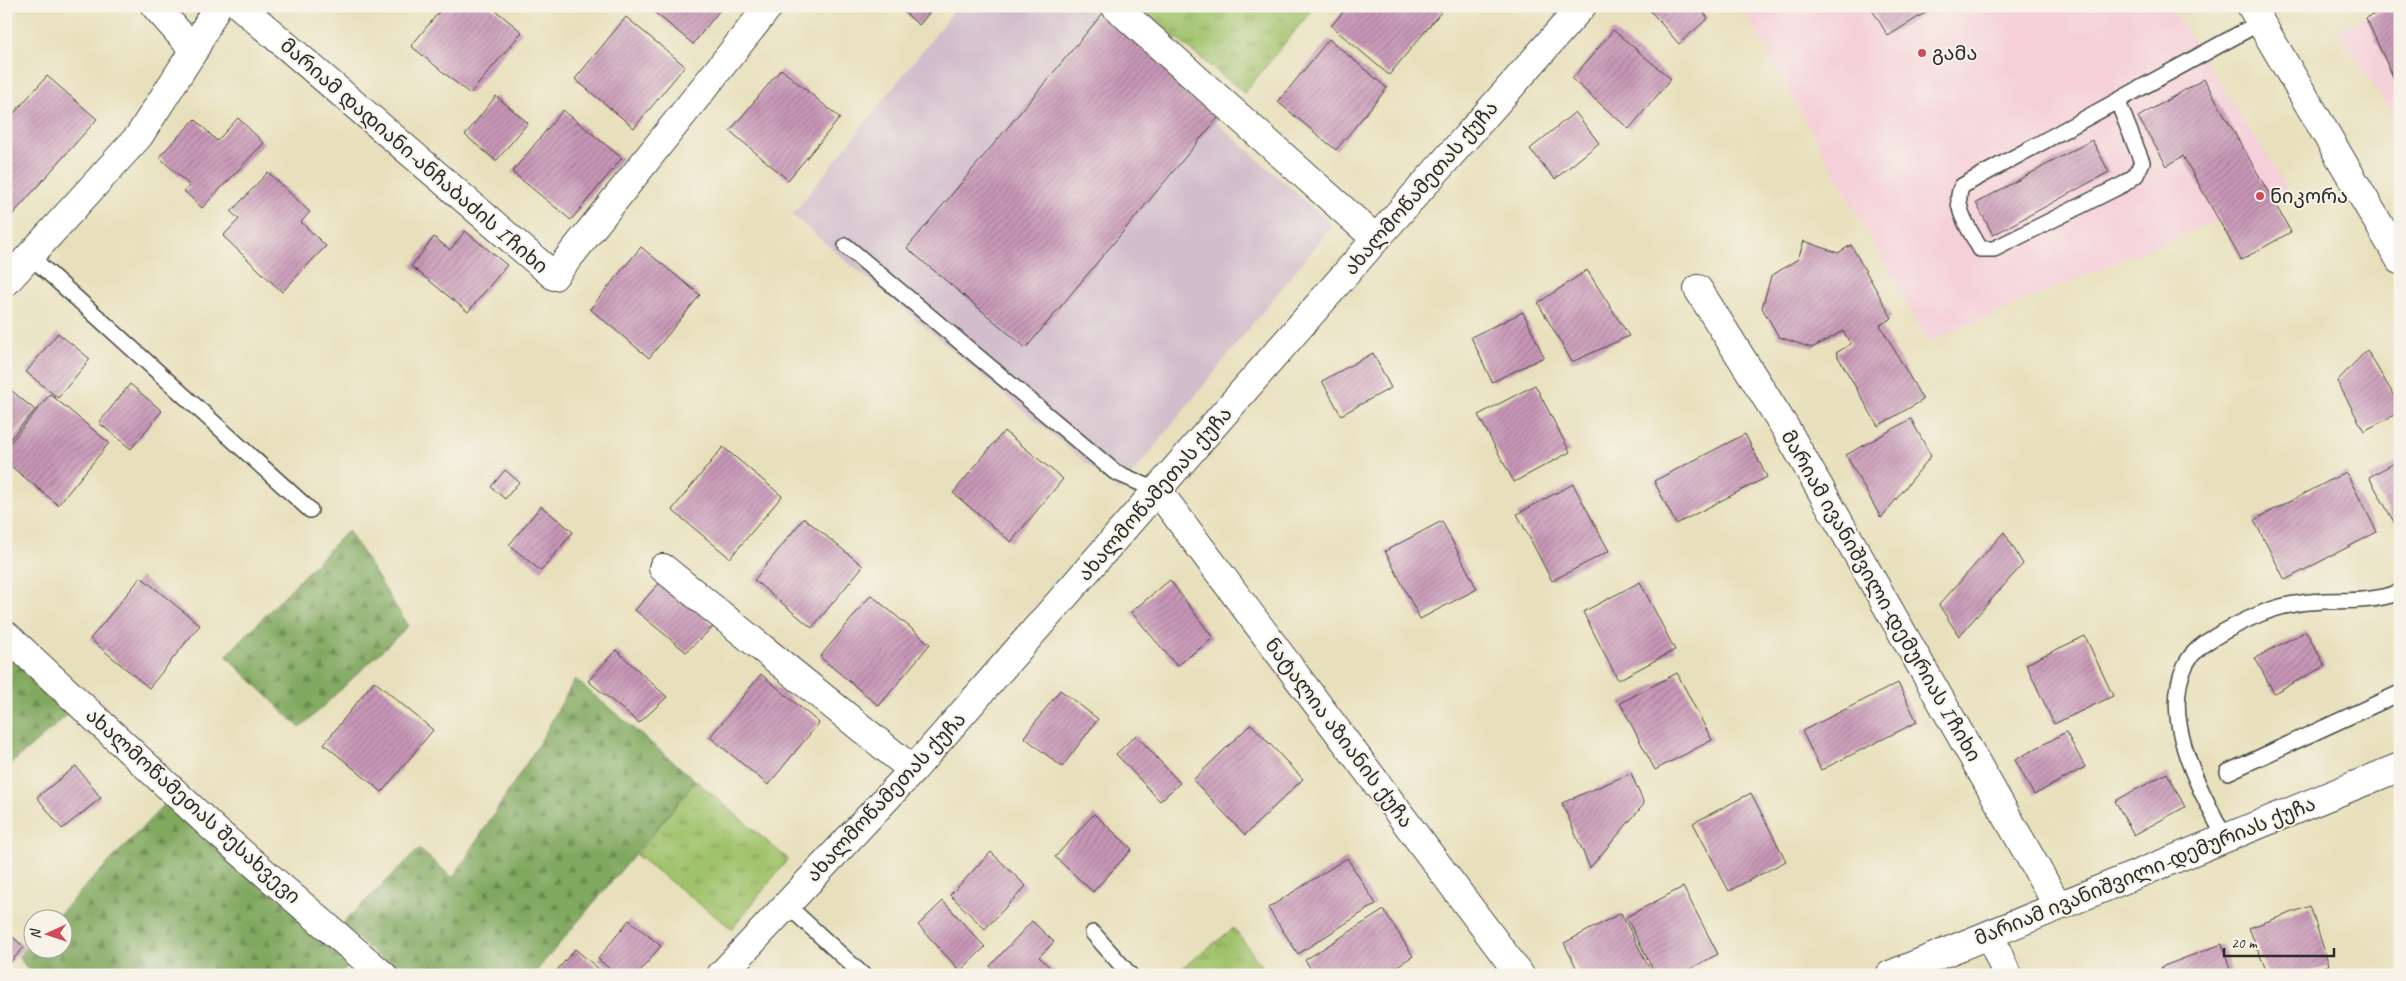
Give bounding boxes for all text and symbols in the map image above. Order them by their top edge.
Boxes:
street label: მარიამ დადიანი-ანჩაბაძის I ჩიხი [275,33,553,279]
place label: გამა [1932,41,1978,66]
marker: გამა [1916,47,1928,59]
street label: ახალმოწამეთას ქუჩა [1338,96,1504,280]
place label: ნიკორა [2270,184,2348,209]
marker: ნიკორა [2254,190,2266,202]
street label: ახალმოწამეთას ქუჩა [1072,402,1238,586]
street label: მარიამ ივანიშვილი-დემურიას I ჩიხი [1776,426,1986,766]
street label: ნატალია აზიანის ქუჩა [1259,633,1419,833]
street label: ახალმოწამეთას შესახვევი [80,703,306,909]
street label: ახალმოწამეთას ქუჩა [801,707,971,887]
street label: მარიამ ივანიშვილი-დემურიას ქუჩა [1971,791,2319,951]
north arrow [22,908,72,958]
scale bar [2224,926,2334,958]
text: N [27,928,44,939]
text: 20 m [2231,934,2258,953]

